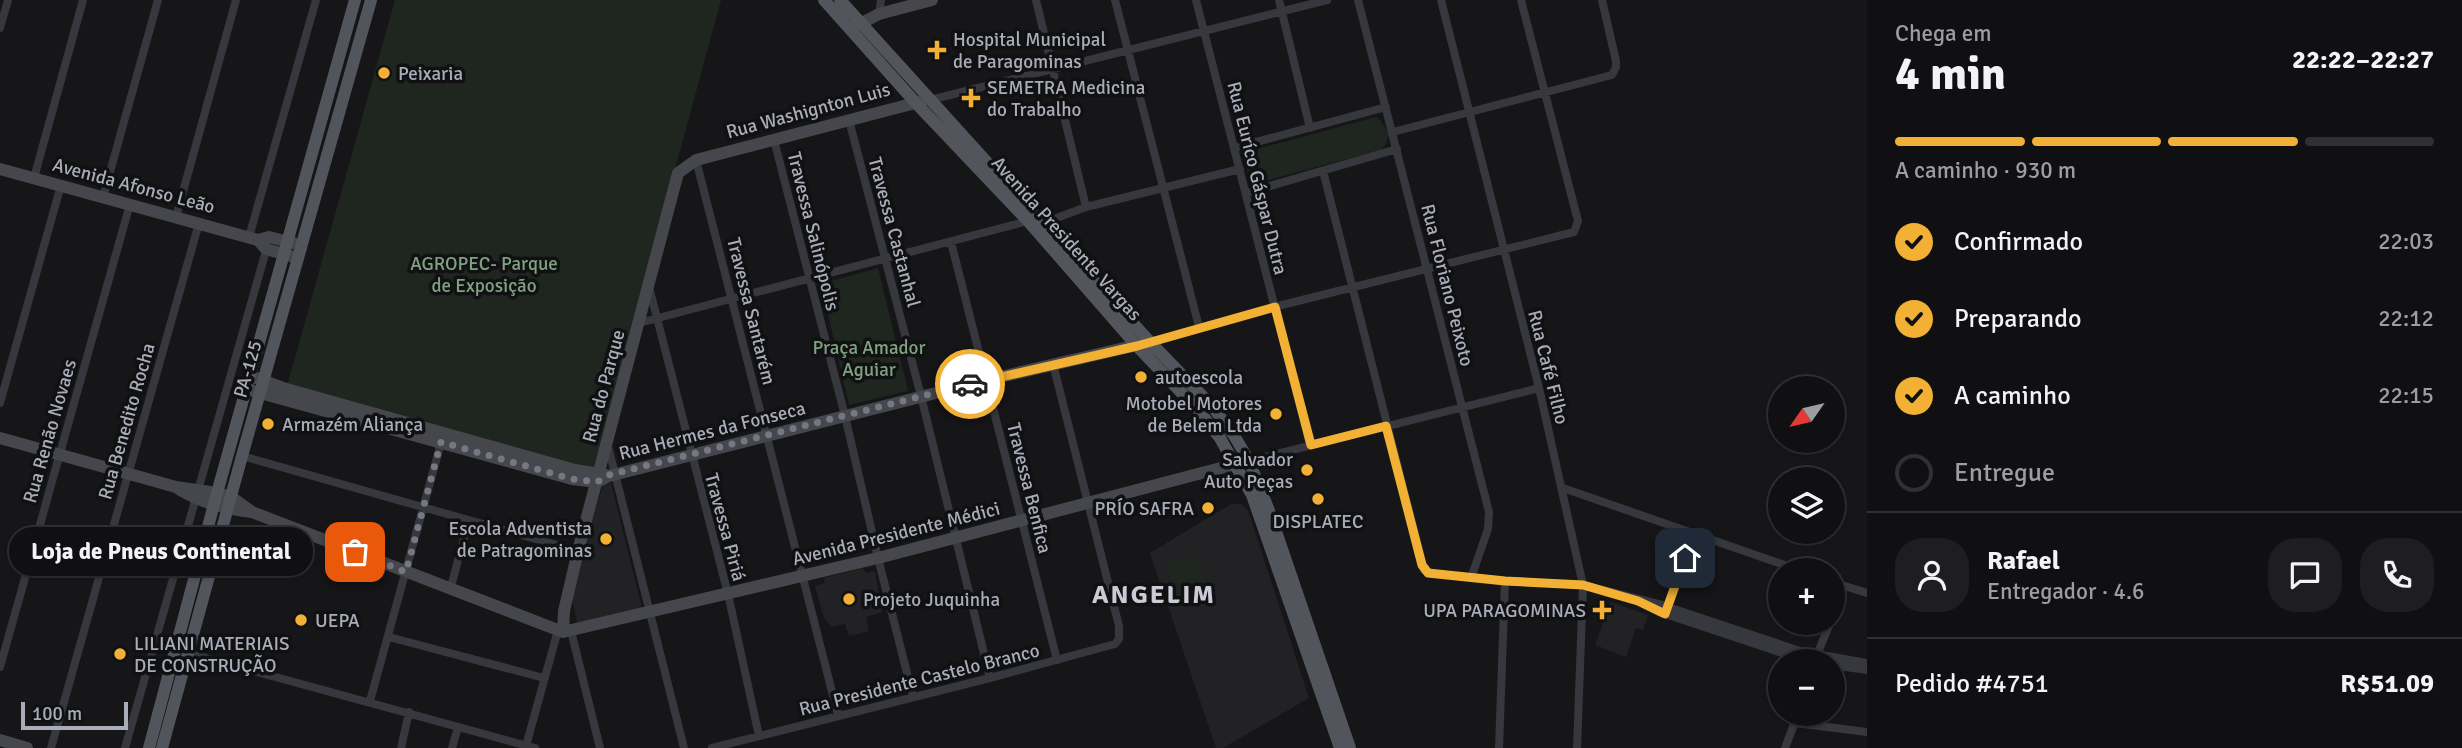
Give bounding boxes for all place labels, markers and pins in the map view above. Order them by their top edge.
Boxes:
place label: Hospital Municipal de Paragominas [953,28,1106,74]
marker: Hospital Municipal de Paragominas [927,40,947,60]
place label: Peixaria [398,62,463,86]
marker: Peixaria [376,65,392,81]
place label: SEMETRA Medicina do Trabalho [987,76,1145,122]
marker: SEMETRA Medicina do Trabalho [961,88,981,108]
place label: autoescola [1155,366,1243,390]
marker: autoescola [1133,369,1149,385]
place label: Motobel Motores de Belem Ltda [1125,392,1262,438]
marker: Motobel Motores de Belem Ltda [1268,406,1284,422]
place label: Armazém Aliança [282,413,423,437]
marker: Armazém Aliança [260,416,276,432]
place label: Salvador Auto Peças [1204,448,1293,494]
marker: Salvador Auto Peças [1299,462,1315,478]
marker: DISPLATEC [1310,491,1326,507]
place label: PRÍO SAFRA [1094,497,1194,521]
marker: PRÍO SAFRA [1200,500,1216,516]
place label: DISPLATEC [1273,510,1363,534]
place label: Escola Adventista de Patragominas [448,517,592,563]
pin [325,522,385,582]
callout: Loja de Pneus Continental [9,528,313,576]
pin [1655,528,1715,588]
marker: Escola Adventista de Patragominas [598,531,614,547]
place label: Projeto Juquinha [863,588,1000,612]
marker: Projeto Juquinha [841,591,857,607]
place label: UPA PARAGOMINAS [1423,599,1586,623]
marker: UPA PARAGOMINAS [1592,600,1612,620]
place label: UEPA [315,609,360,633]
marker: UEPA [293,612,309,628]
place label: LILIANI MATERIAIS DE CONSTRUÇÃO [134,632,290,678]
marker: LILIANI MATERIAIS DE CONSTRUÇÃO [112,646,128,662]

